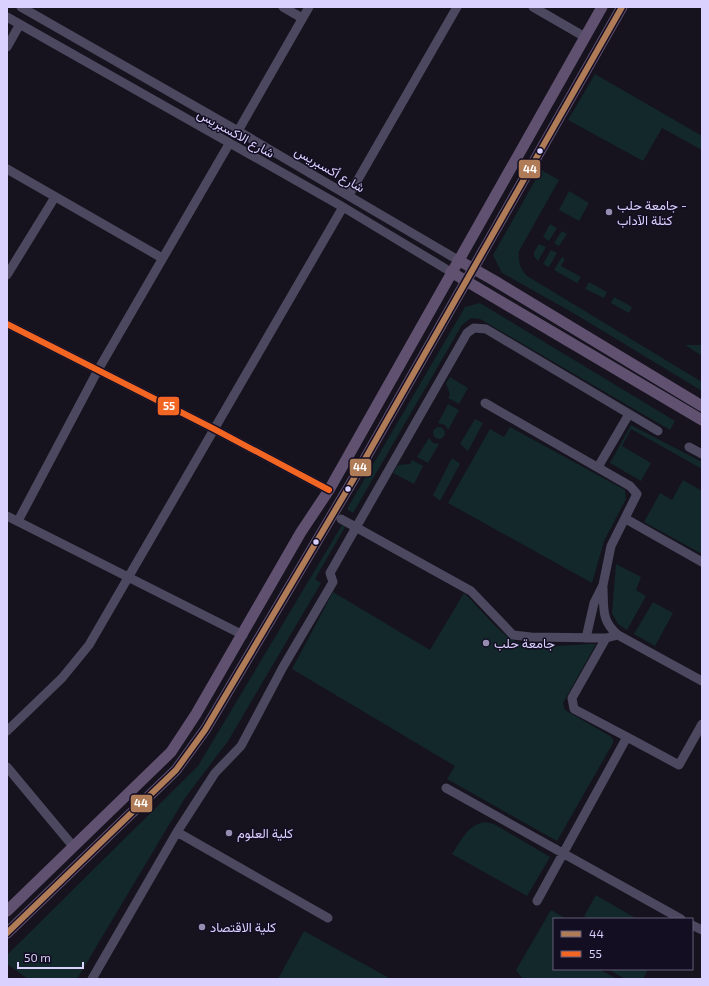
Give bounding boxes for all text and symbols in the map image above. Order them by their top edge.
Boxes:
street label: شارع الاكسبريس [194,105,277,163]
street label: شارع أكسبريس [291,142,368,197]
unlabelled marker [535,146,545,156]
line badge: 44 [518,159,541,179]
text: 44 [523,162,537,175]
place label: جامعة حلب - كتلة الآداب [617,197,687,228]
marker: جامعة حلب - كتلة الآداب [604,207,614,217]
line badge: 55 [157,396,180,416]
text: 55 [163,399,175,412]
line badge: 44 [349,458,372,477]
text: 44 [353,460,367,473]
unlabelled marker [343,484,353,494]
unlabelled marker [311,537,321,547]
place label: جامعة حلب [494,635,555,651]
marker: جامعة حلب [481,638,491,648]
line badge: 44 [130,794,153,813]
text: 44 [134,796,148,809]
place label: كلية العلوم [237,825,293,842]
marker: كلية العلوم [224,828,234,838]
legend [553,918,693,970]
place label: كلية الاقتصاد [210,919,276,935]
marker: كلية الاقتصاد [197,922,207,932]
text: 44 [589,926,604,940]
scale bar [18,944,83,970]
text: 55 [589,946,602,960]
text: 50 m [24,950,51,964]

